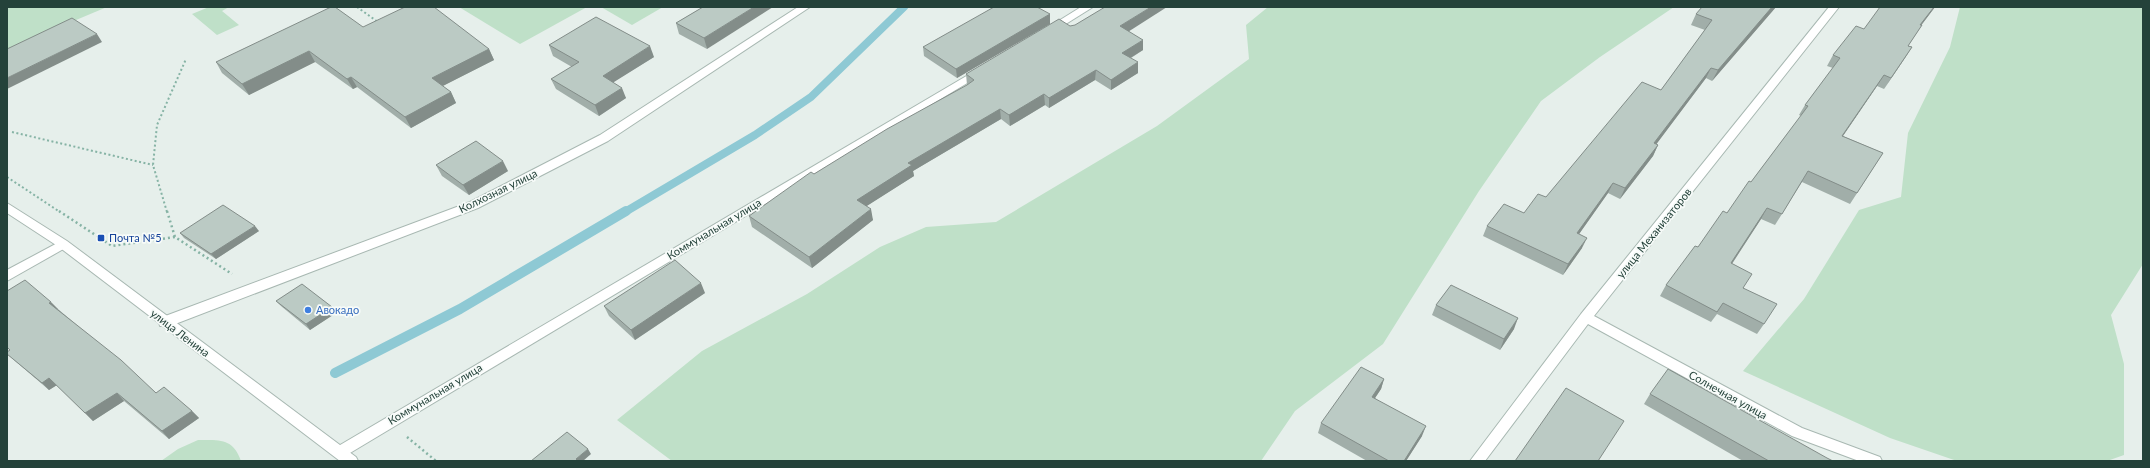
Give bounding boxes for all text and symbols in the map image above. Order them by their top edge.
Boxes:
street label: Колхозная улица [456,166,539,215]
street label: улица Механизаторов [1613,185,1694,280]
street label: Коммунальная улица [664,195,763,262]
place label: Почта №5 [109,231,162,244]
marker: Почта №5 [96,233,106,243]
place label: Авокадо [316,303,359,316]
marker: Авокадо [303,305,313,315]
street label: улица Ленина [148,306,212,359]
street label: Коммунальная улица [385,360,484,427]
street label: Солнечная улица [1687,368,1770,421]

